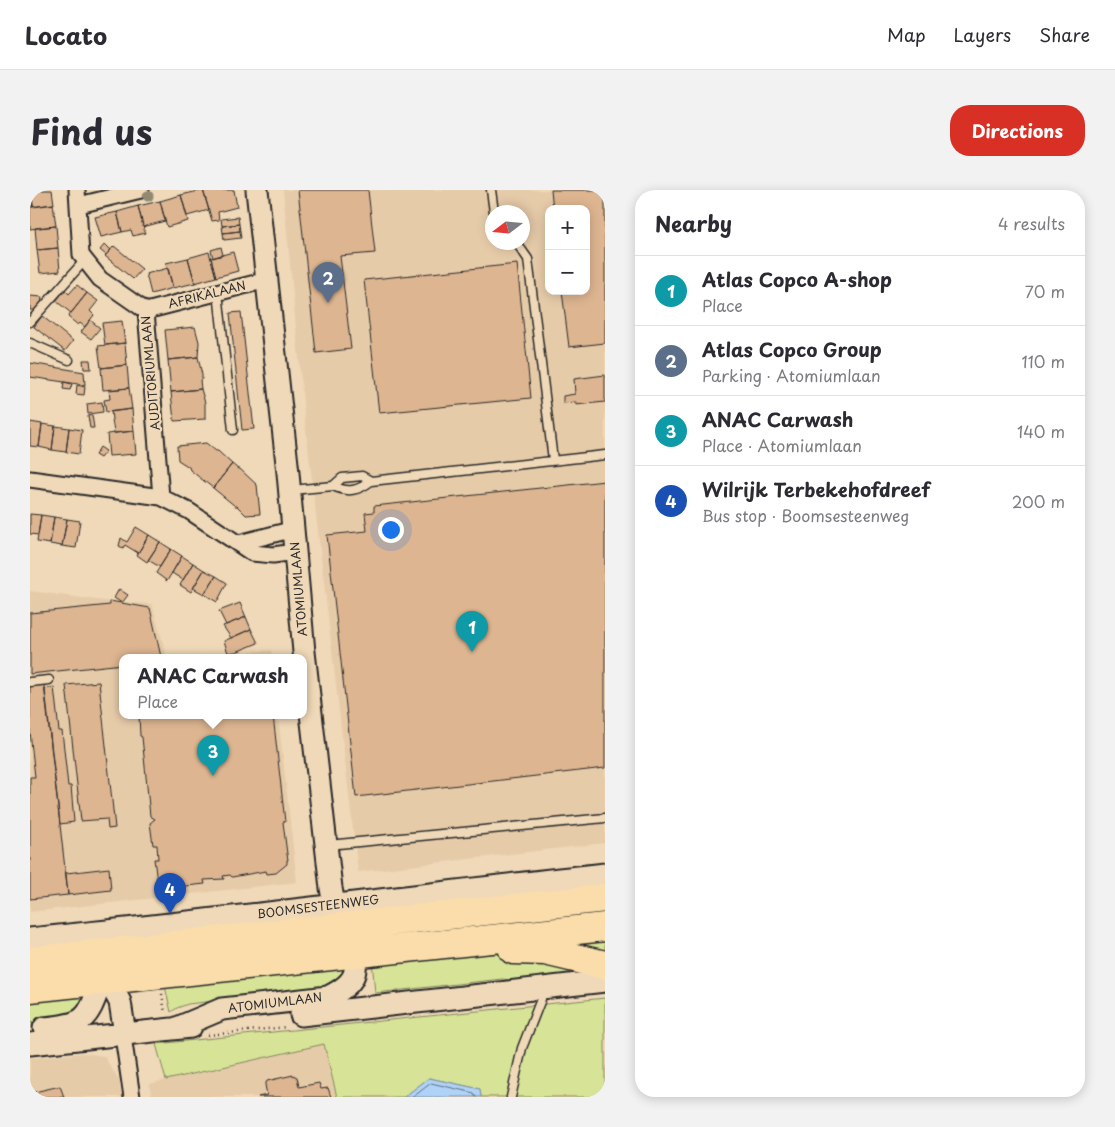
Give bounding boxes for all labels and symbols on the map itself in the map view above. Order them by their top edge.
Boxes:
north arrow [485,205,530,250]
pin: 2 [312,262,344,303]
street label: AFRIKALAAN [166,276,248,312]
street label: AUDITORIUMLAAN [136,315,164,431]
your location [378,517,404,543]
street label: ATOMIUMLAAN [285,541,311,637]
pin: 1 [456,611,488,652]
pin: 3 [197,735,229,776]
pin: 4 [154,873,186,914]
street label: BOOMSESTEENWEG [256,890,380,922]
street label: ATOMIUMLAAN [227,987,323,1017]

